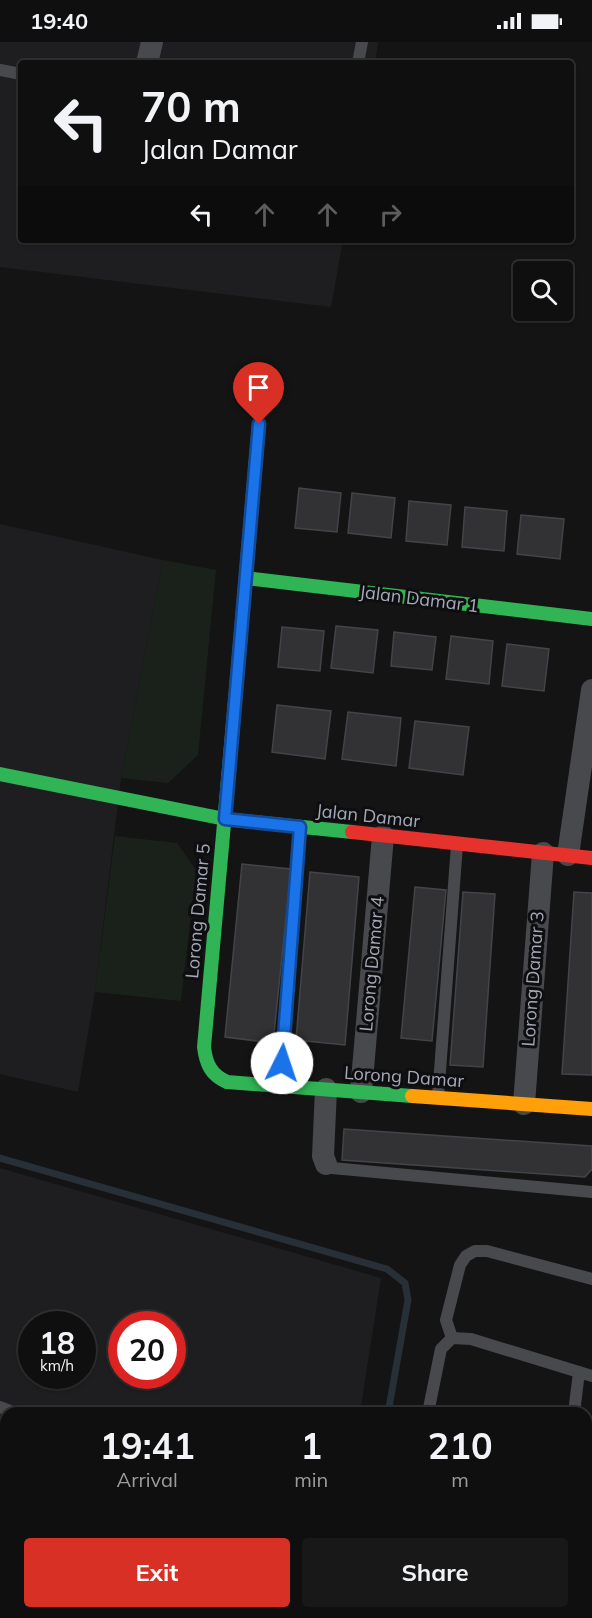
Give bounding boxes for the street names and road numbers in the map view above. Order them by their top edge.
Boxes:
street label: Jalan Damar 1 [358,580,480,617]
street label: Jalan Damar [315,799,422,832]
street label: Lorong Damar 5 [180,842,215,980]
street label: Lorong Damar 4 [354,895,389,1033]
street label: Lorong Damar 3 [516,910,549,1047]
street label: Lorong Damar [343,1061,465,1092]

